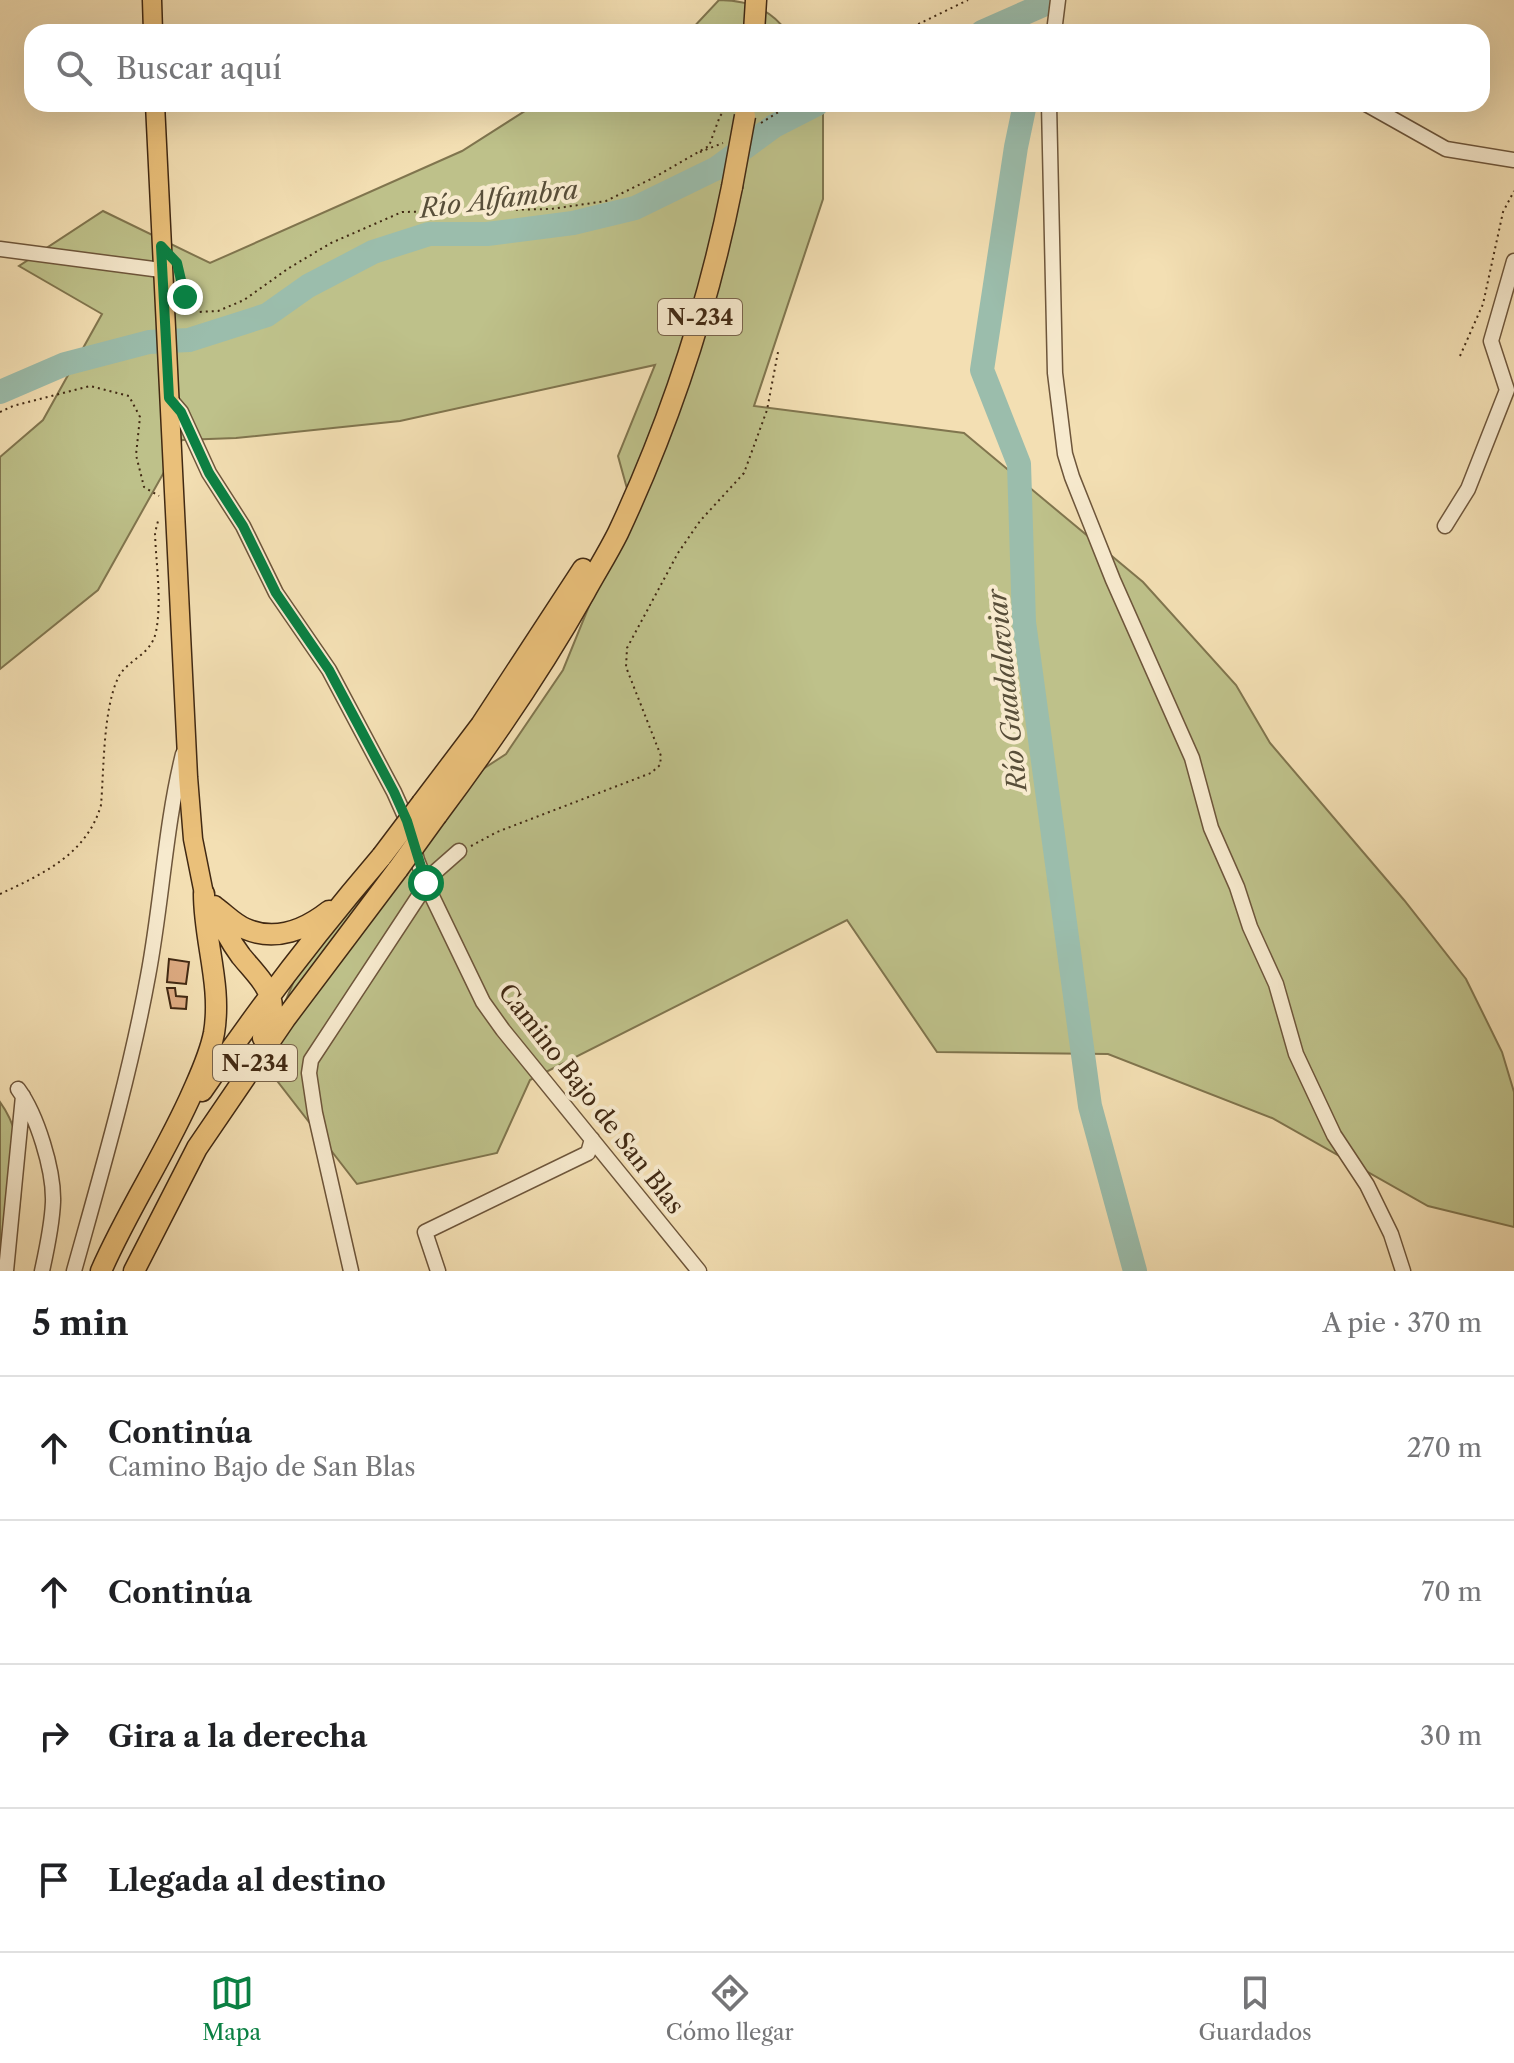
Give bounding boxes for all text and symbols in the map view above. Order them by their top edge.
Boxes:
search box [24,24,1490,112]
icon: search [52,46,96,90]
text: Buscar aquí [116,50,282,87]
water label: Río Alfambra [416,173,581,225]
route end [167,279,203,315]
road number: N-234 [658,299,742,335]
water label: Río Guadalaviar [980,586,1034,795]
route start [408,865,444,901]
street label: Camino Bajo de San Blas [493,978,690,1219]
road number: N-234 [213,1045,297,1081]
text: 5 min [32,1302,129,1344]
text: A pie · 370 m [1322,1307,1482,1339]
text: Continúa [108,1414,252,1451]
icon: ahead [32,1426,76,1470]
text: 270 m [1407,1432,1482,1464]
text: Camino Bajo de San Blas [108,1451,416,1483]
icon: ahead [32,1570,76,1614]
text: Continúa [108,1574,252,1611]
text: 70 m [1422,1576,1482,1608]
icon: right [32,1714,76,1758]
text: Gira a la derecha [108,1718,367,1755]
text: 30 m [1420,1720,1482,1752]
icon: arrive [32,1858,76,1902]
text: Llegada al destino [108,1862,386,1899]
tab: Mapa [202,1971,261,2046]
tab: Cómo llegar [666,1971,794,2046]
tab: Guardados [1198,1971,1312,2046]

